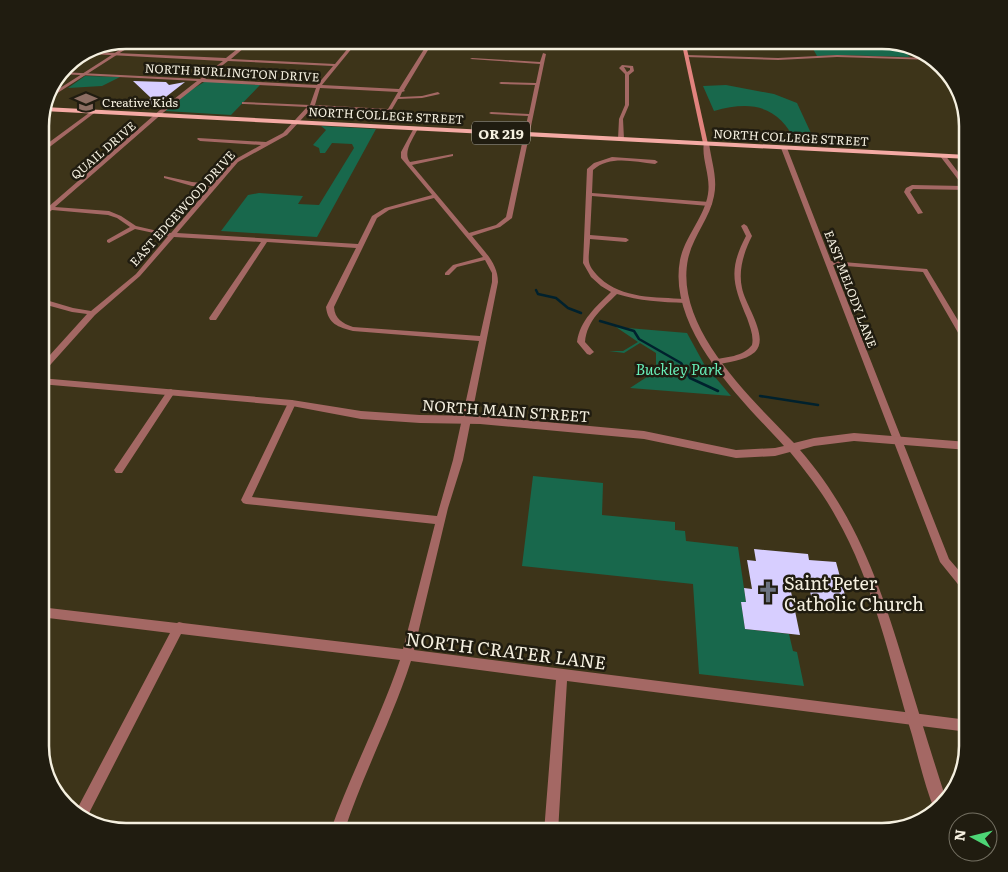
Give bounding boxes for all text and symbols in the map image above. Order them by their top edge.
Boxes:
street label: NORTH BURLINGTON DRIVE [144,58,320,86]
school or university icon: Creative Kids [73,89,99,115]
place label: Creative Kids [102,93,179,111]
street label: NORTH COLLEGE STREET [308,102,464,128]
street label: QUAIL DRIVE [67,116,140,183]
road number: OR 219 [472,122,530,144]
street label: NORTH COLLEGE STREET [713,124,869,150]
street label: EAST EDGEWOOD DRIVE [125,146,239,270]
street label: EAST MELODY LANE [820,228,882,351]
park label: Buckley Park [635,357,723,380]
street label: NORTH MAIN STREET [421,393,591,427]
place label: Saint Peter Catholic Church [784,569,924,617]
church icon: Saint Peter Catholic Church [755,579,781,605]
street label: NORTH CRATER LANE [404,624,608,676]
north arrow [948,812,998,862]
text: N [948,828,970,842]

